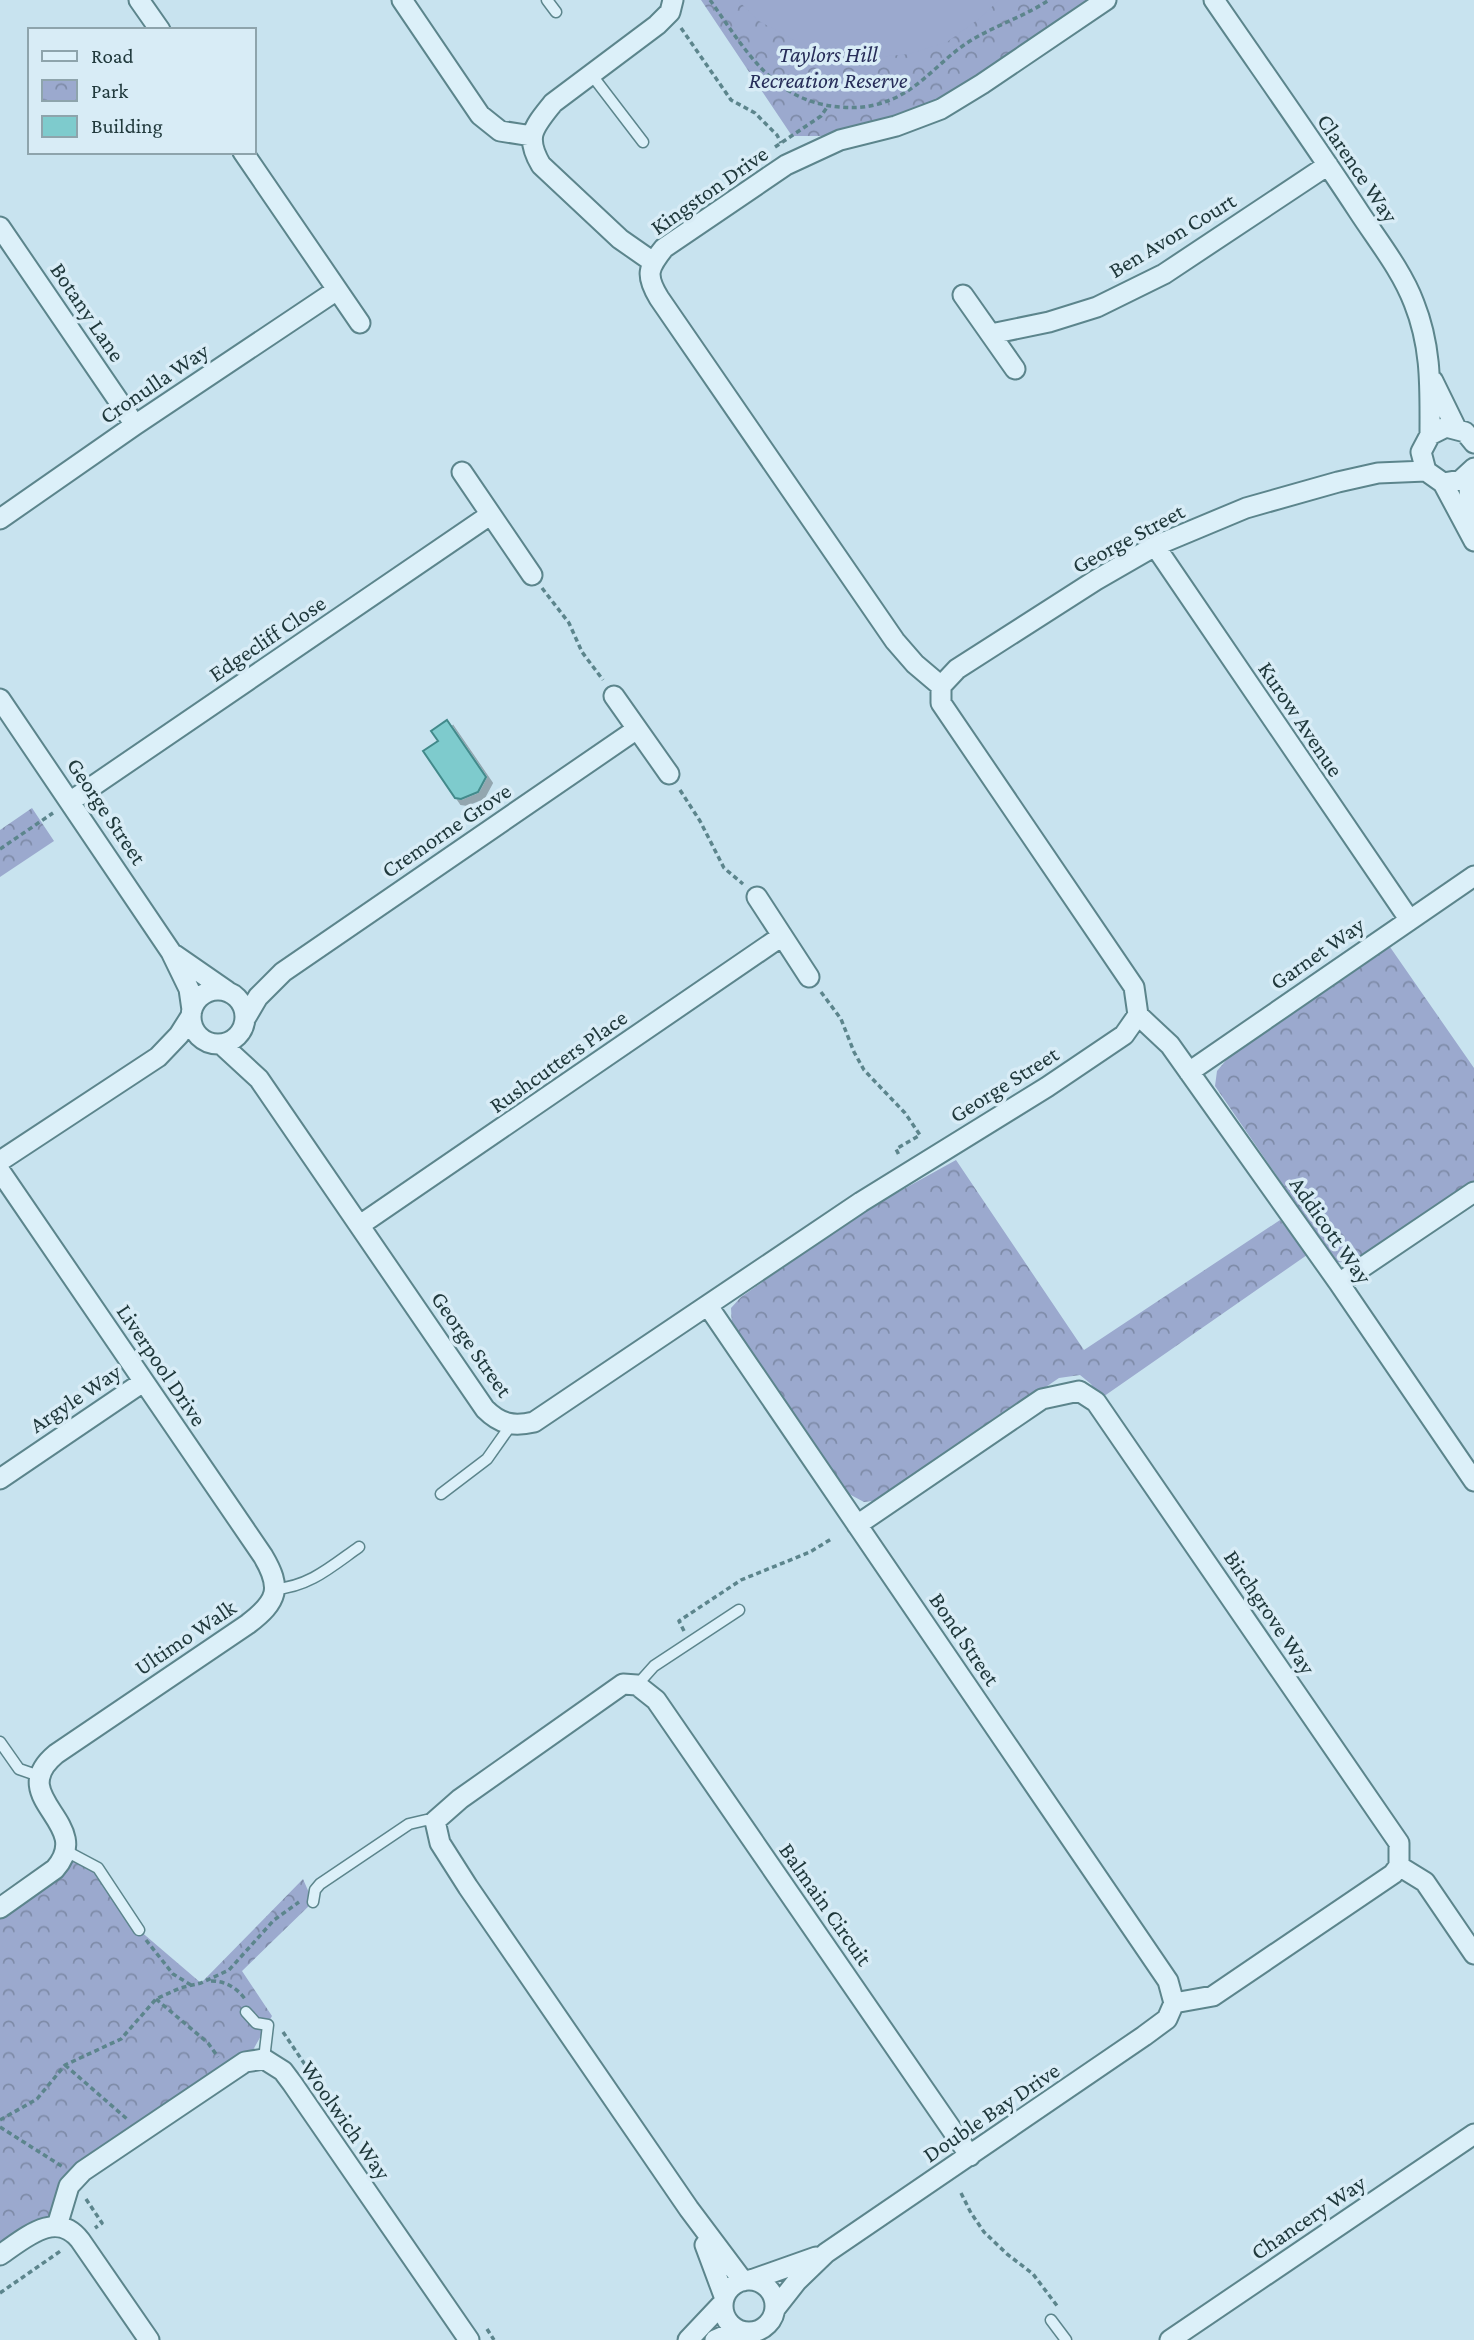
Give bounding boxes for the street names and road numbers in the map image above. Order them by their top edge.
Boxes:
street label: Clarence Way [1312,109,1404,228]
street label: Kingston Drive [645,140,773,240]
street label: Ben Avon Court [1104,187,1240,283]
street label: Botany Lane [45,257,131,367]
street label: Cronulla Way [95,337,214,429]
street label: George Street [1068,497,1189,578]
street label: Edgecliff Close [204,589,330,687]
street label: Kurow Avenue [1253,657,1349,781]
street label: George Street [62,753,152,870]
street label: Cremorne Grove [376,777,516,883]
street label: Garnet Way [1265,911,1369,995]
street label: Rushcutters Place [484,1004,632,1118]
street label: George Street [945,1040,1063,1128]
street label: Addicott Way [1285,1171,1378,1289]
street label: George Street [426,1286,518,1402]
street label: Liverpool Drive [112,1299,212,1431]
street label: Argyle Way [25,1358,126,1438]
street label: Birchgrove Way [1219,1545,1321,1679]
street label: Bond Street [924,1588,1006,1691]
street label: Ultimo Walk [129,1594,241,1680]
street label: Balmain Circuit [774,1838,878,1971]
street label: Woolwich Way [295,2055,397,2185]
street label: Double Bay Drive [918,2057,1064,2167]
street label: Chancery Way [1246,2169,1371,2265]

